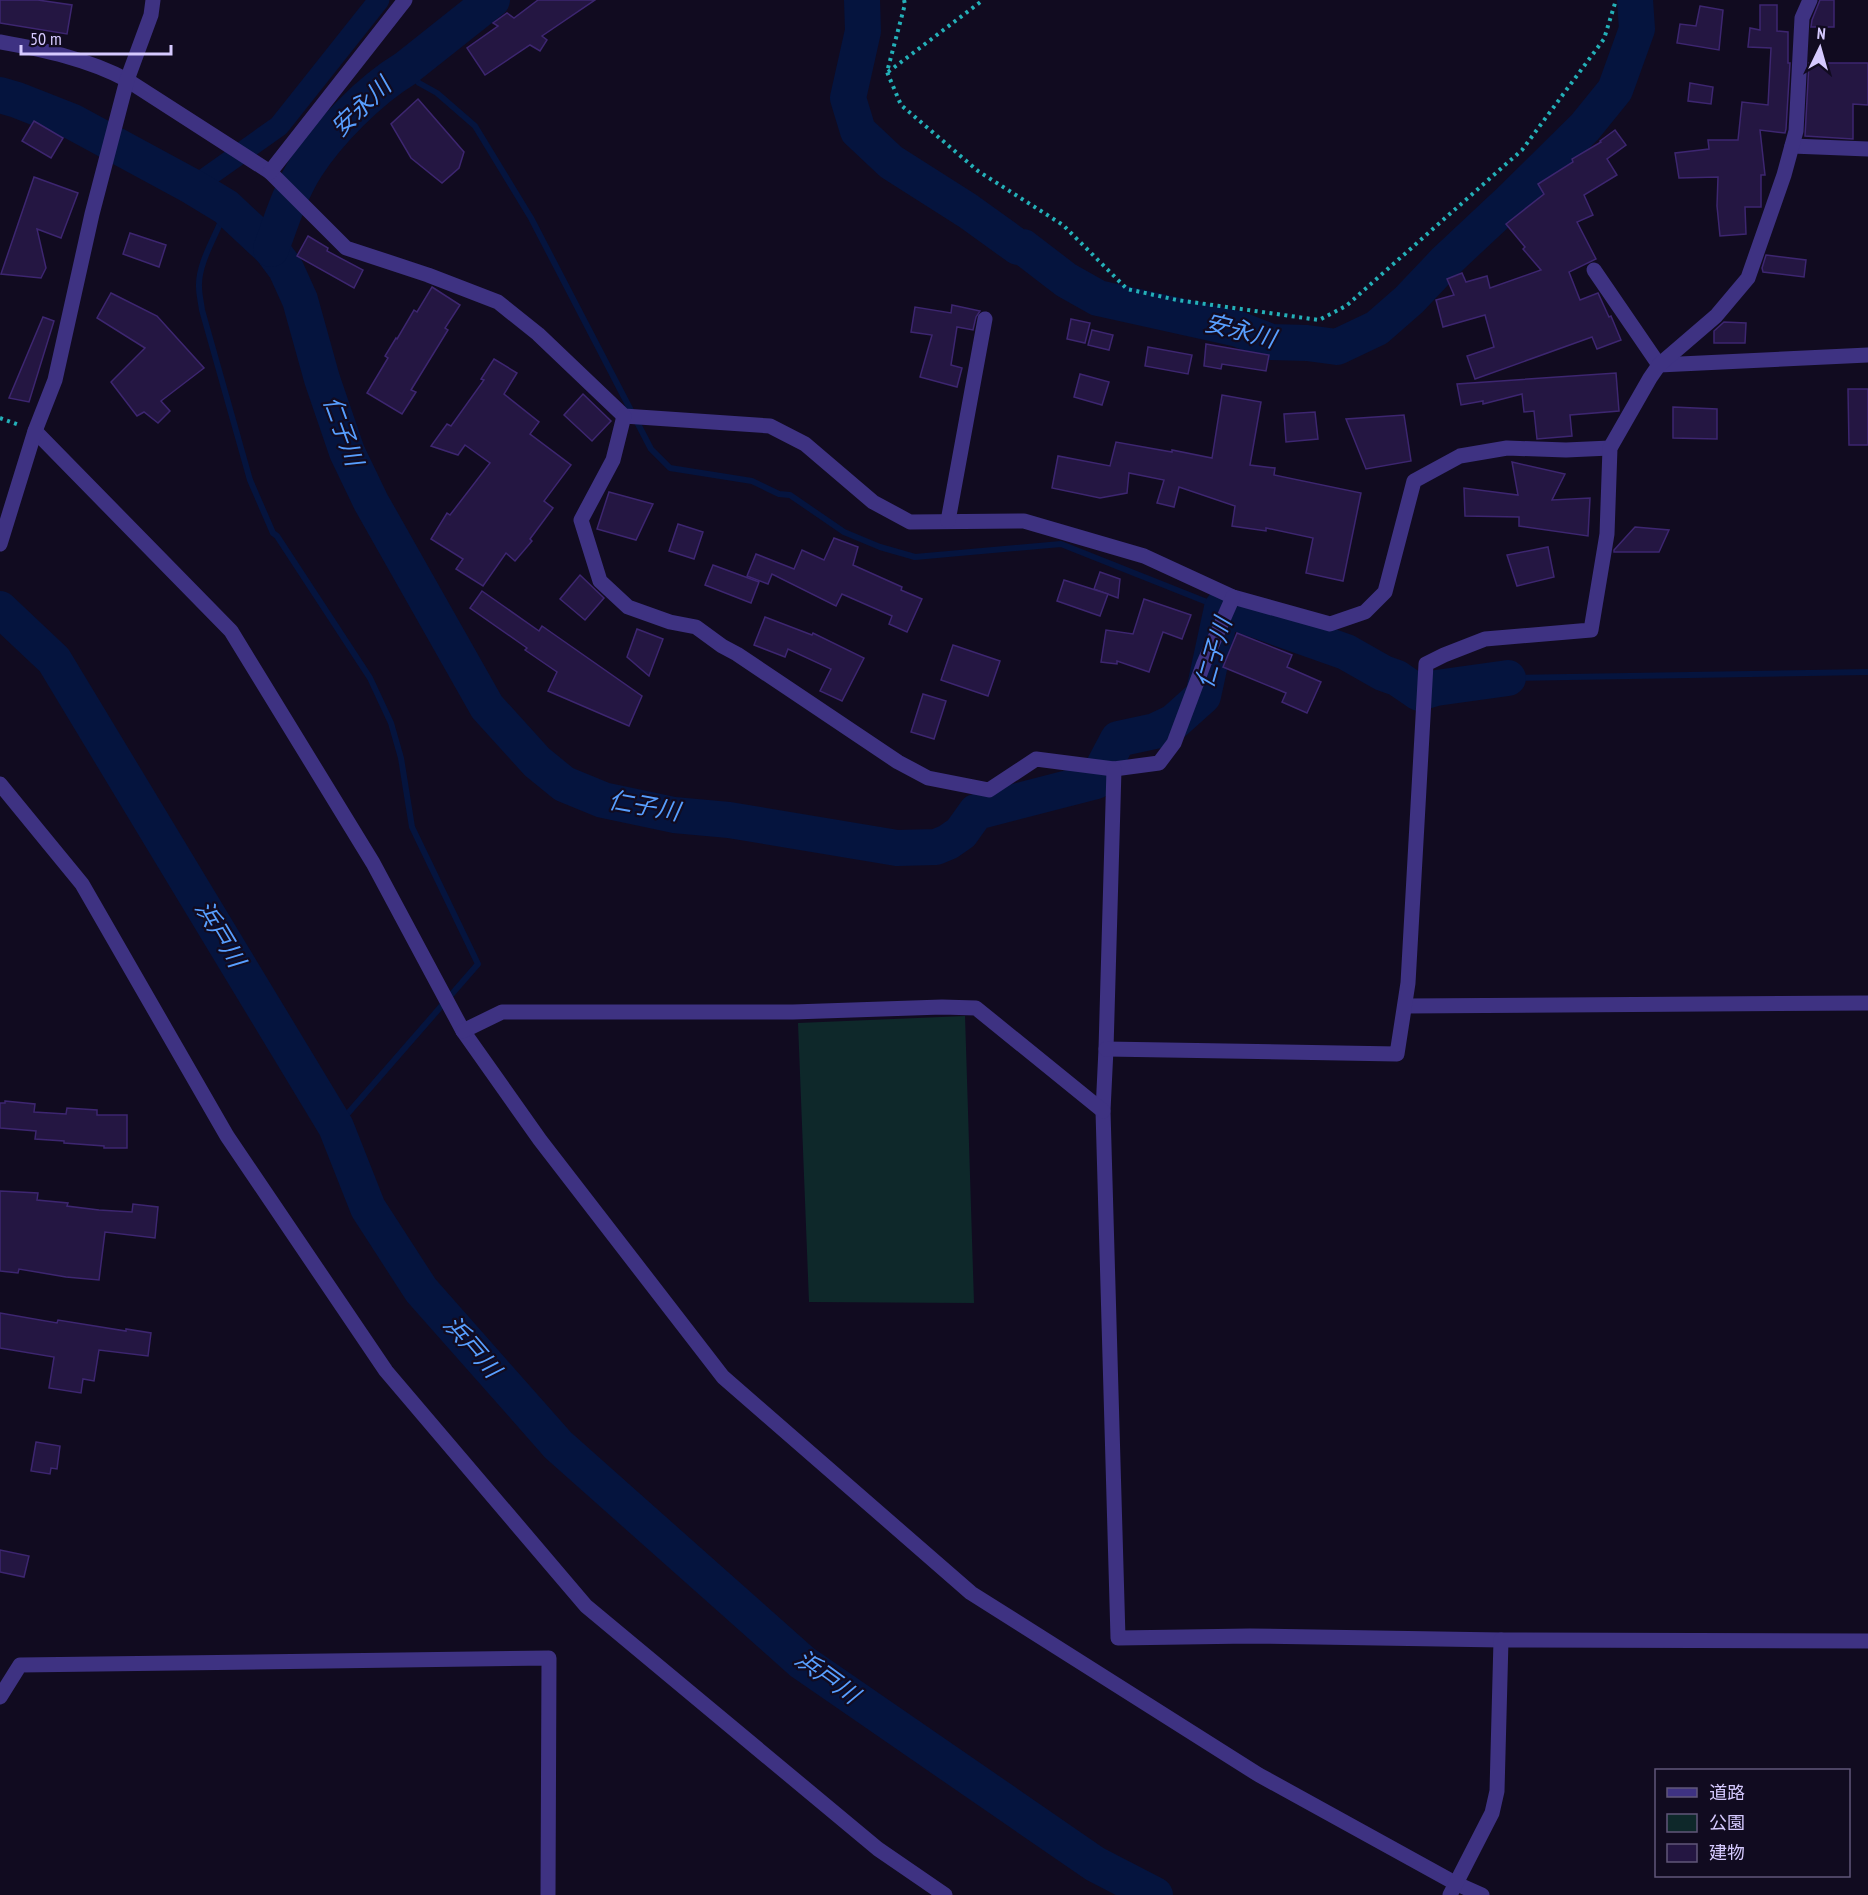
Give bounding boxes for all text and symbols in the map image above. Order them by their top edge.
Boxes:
scale bar [21,18,171,56]
north arrow [1790,18,1850,78]
text: N [1816,23,1826,43]
text: 50 m [30,27,62,50]
water label: 安永川 [324,68,399,143]
water label: 安永川 [1201,307,1282,355]
water label: 仁子川 [317,392,371,473]
water label: 仁子川 [1189,611,1239,692]
water label: 仁子川 [606,784,685,828]
water label: 浜戸川 [189,895,254,975]
water label: 浜戸川 [437,1309,510,1386]
water label: 浜戸川 [789,1643,868,1712]
legend [1655,1769,1850,1877]
text: 道路 [1709,1781,1745,1804]
text: 公園 [1709,1811,1745,1834]
text: 建物 [1709,1841,1745,1864]

